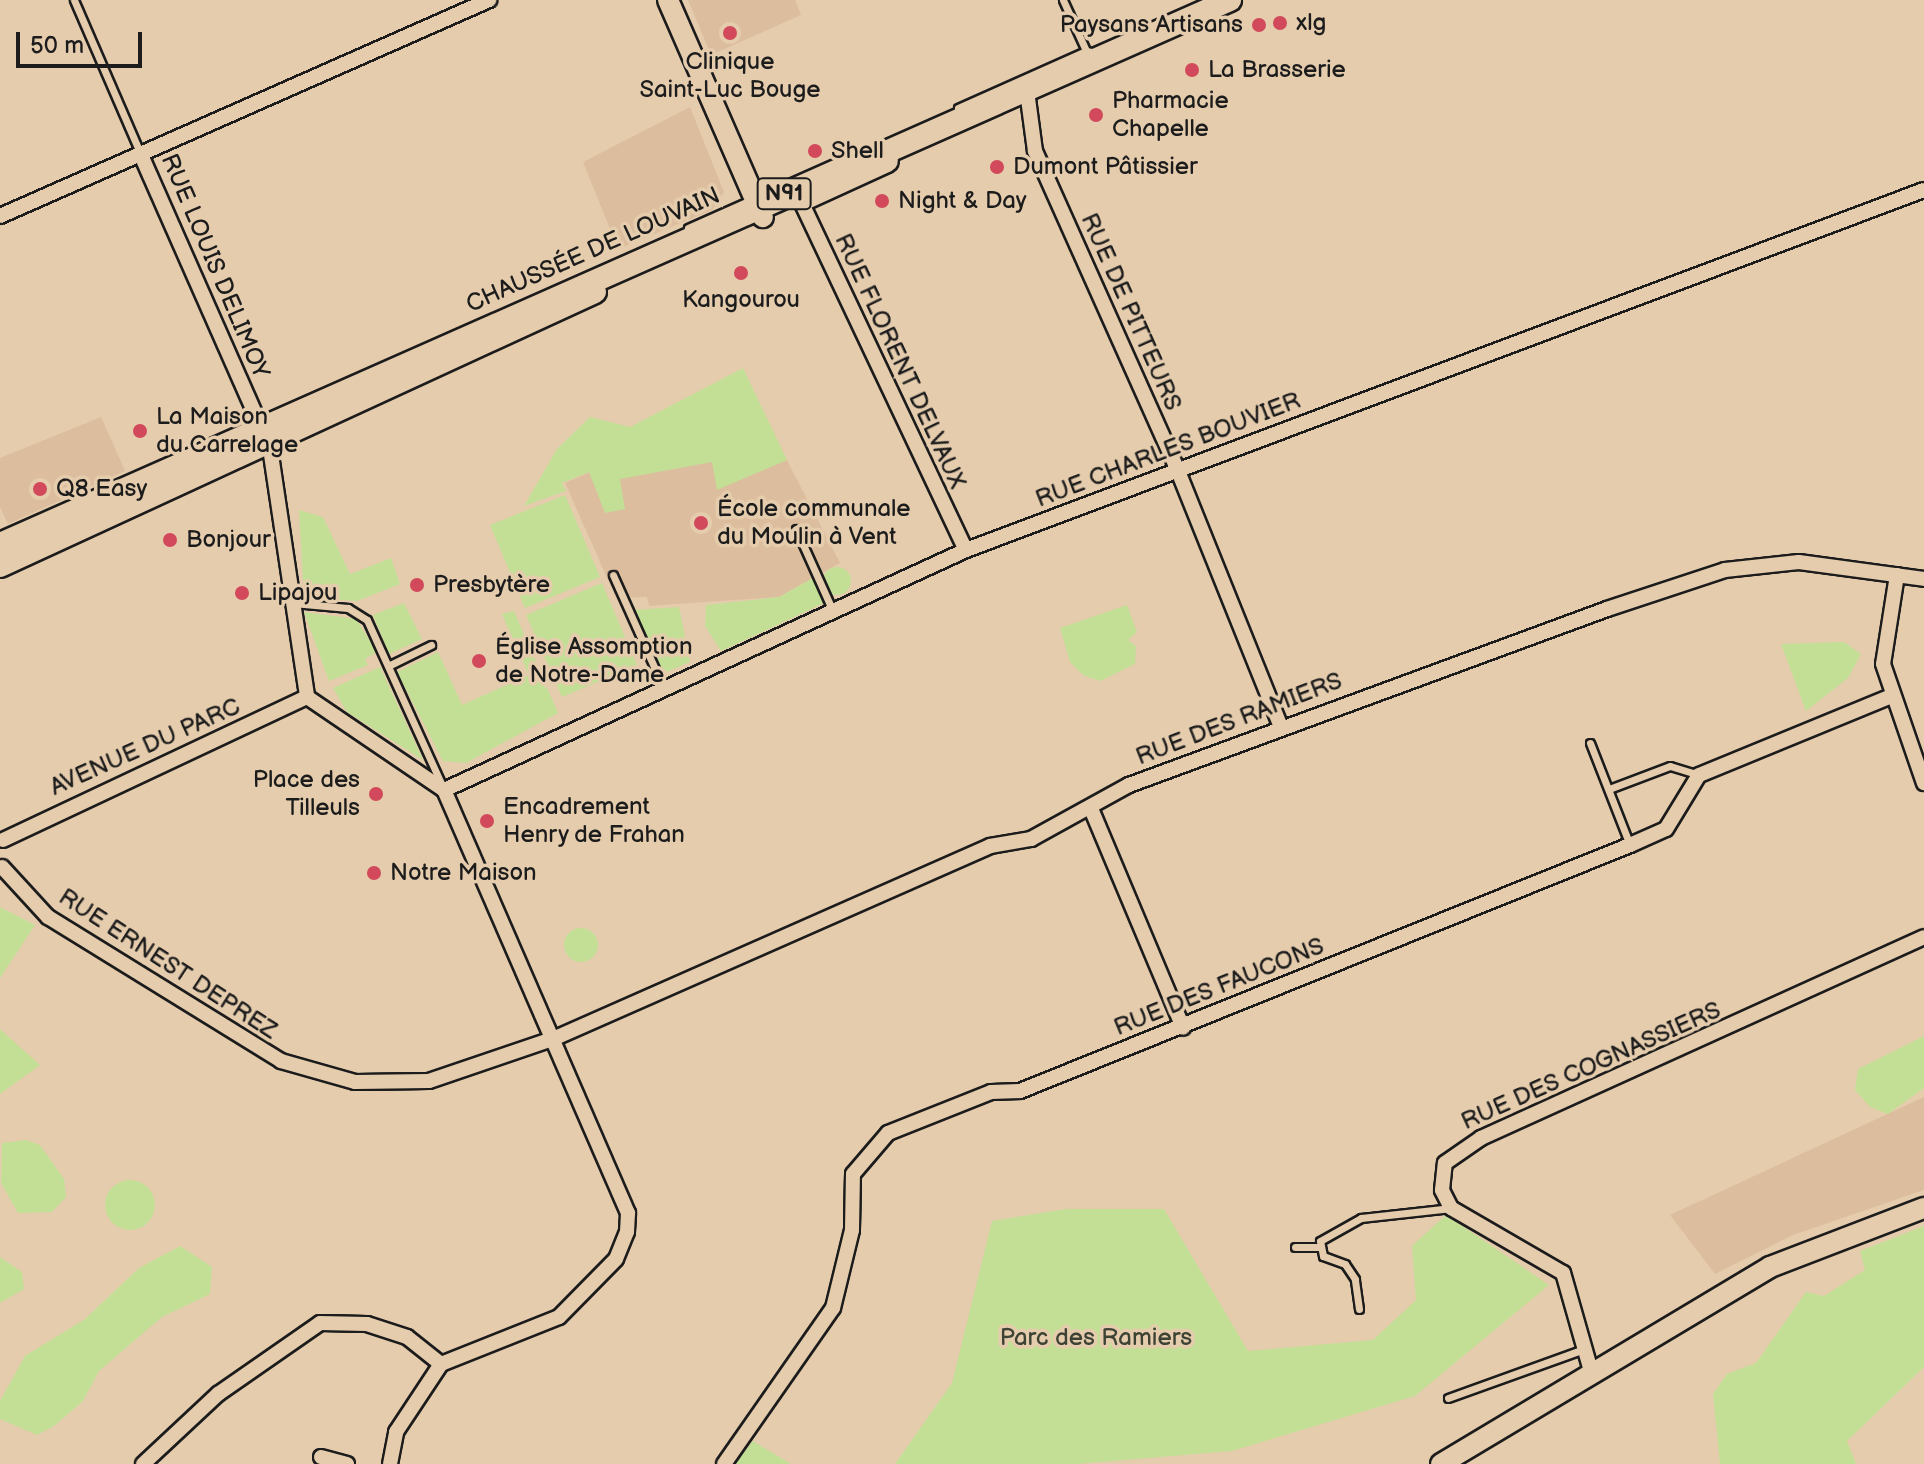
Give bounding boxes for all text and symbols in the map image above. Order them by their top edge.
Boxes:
place label: xlg [1296,9,1326,37]
place label: Paysans Artisans [1060,11,1243,39]
marker: xlg [1271,14,1289,32]
scale bar [20,16,146,66]
marker: Paysans Artisans [1250,16,1268,34]
marker: Clinique Saint-Luc Bouge [719,22,741,44]
text: 50 m [30,31,84,60]
place label: Clinique Saint-Luc Bouge [639,48,821,104]
place label: La Brasserie [1208,56,1346,84]
marker: La Brasserie [1183,61,1201,79]
place label: Pharmacie Chapelle [1112,87,1229,143]
marker: Pharmacie Chapelle [1087,106,1105,124]
place label: Shell [831,137,884,165]
marker: Shell [806,142,824,160]
street label: RUE LOUIS DELIMOY [155,149,275,383]
place label: Dumont Pâtissier [1013,153,1198,181]
marker: Dumont Pâtissier [988,158,1006,176]
road number: N91 [756,176,812,212]
street label: CHAUSSÉE DE LOUVAIN [462,181,724,319]
place label: Night & Day [898,187,1027,215]
marker: Night & Day [873,192,891,210]
street label: RUE DE PITTEURS [1075,209,1187,415]
street label: RUE FLORENT DELVAUX [828,229,972,493]
marker: Kangourou [732,264,750,282]
place label: Kangourou [682,286,800,314]
street label: RUE CHARLES BOUVIER [1032,386,1304,514]
place label: La Maison du Carrelage [156,403,298,459]
marker: La Maison du Carrelage [131,422,149,440]
place label: Q8 Easy [56,475,147,503]
marker: Q8 Easy [31,480,49,498]
place label: École communale du Moulin à Vent [717,495,910,551]
marker: École communale du Moulin à Vent [692,514,710,532]
place label: Bonjour [186,526,271,554]
marker: Bonjour [161,531,179,549]
place label: Presbytère [433,571,550,599]
marker: Presbytère [408,576,426,594]
place label: Lipajou [258,579,337,607]
marker: Lipajou [233,584,251,602]
place label: Église Assomption de Notre-Dame [495,633,692,689]
marker: Église Assomption de Notre-Dame [470,652,488,670]
street label: RUE DES RAMIERS [1132,666,1346,772]
street label: AVENUE DU PARC [46,692,244,802]
place label: Place des Tilleuls [253,766,360,822]
marker: Place des Tilleuls [367,785,385,803]
place label: Encadrement Henry de Frahan [503,793,686,849]
marker: Encadrement Henry de Frahan [478,812,496,830]
place label: Notre Maison [390,859,537,887]
marker: Notre Maison [365,864,383,882]
street label: RUE ERNEST DEPREZ [53,883,283,1045]
street label: RUE DES FAUCONS [1110,932,1328,1042]
street label: RUE DES COGNASSIERS [1457,996,1725,1136]
park label: Parc des Ramiers [1000,1324,1192,1352]

